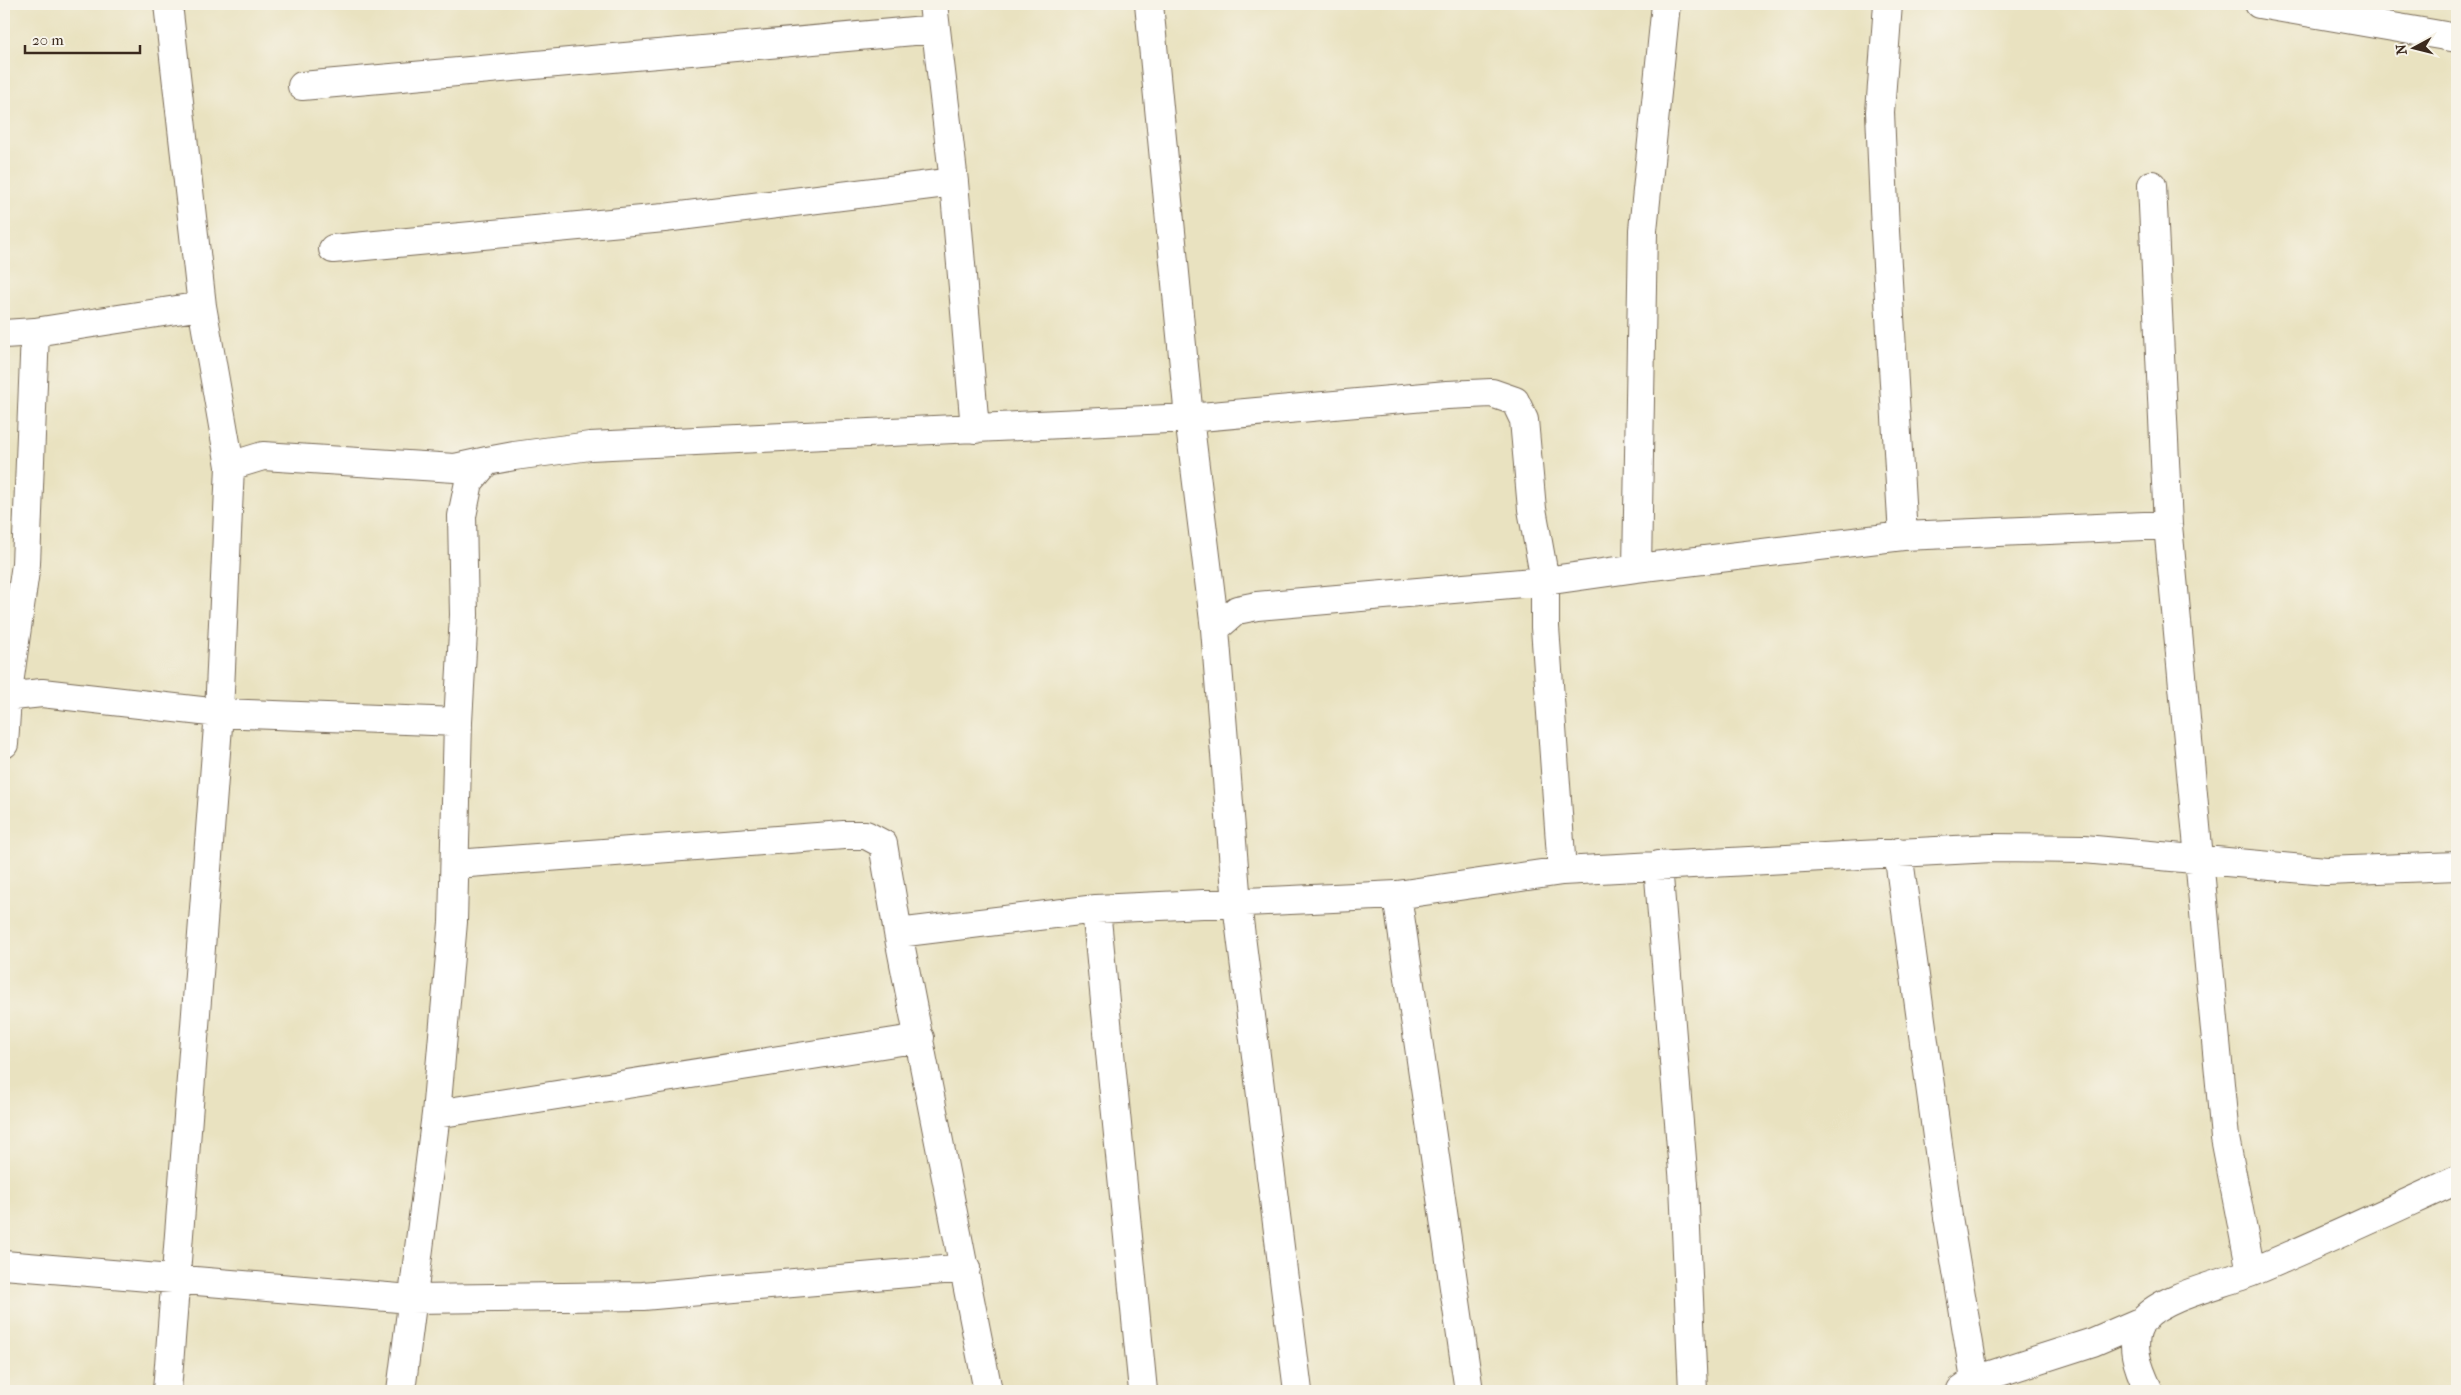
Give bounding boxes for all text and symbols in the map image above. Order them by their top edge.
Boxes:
scale bar [25,22,140,54]
north arrow [2388,22,2438,72]
text: 20 m [32,31,64,49]
text: N [2392,43,2411,56]

